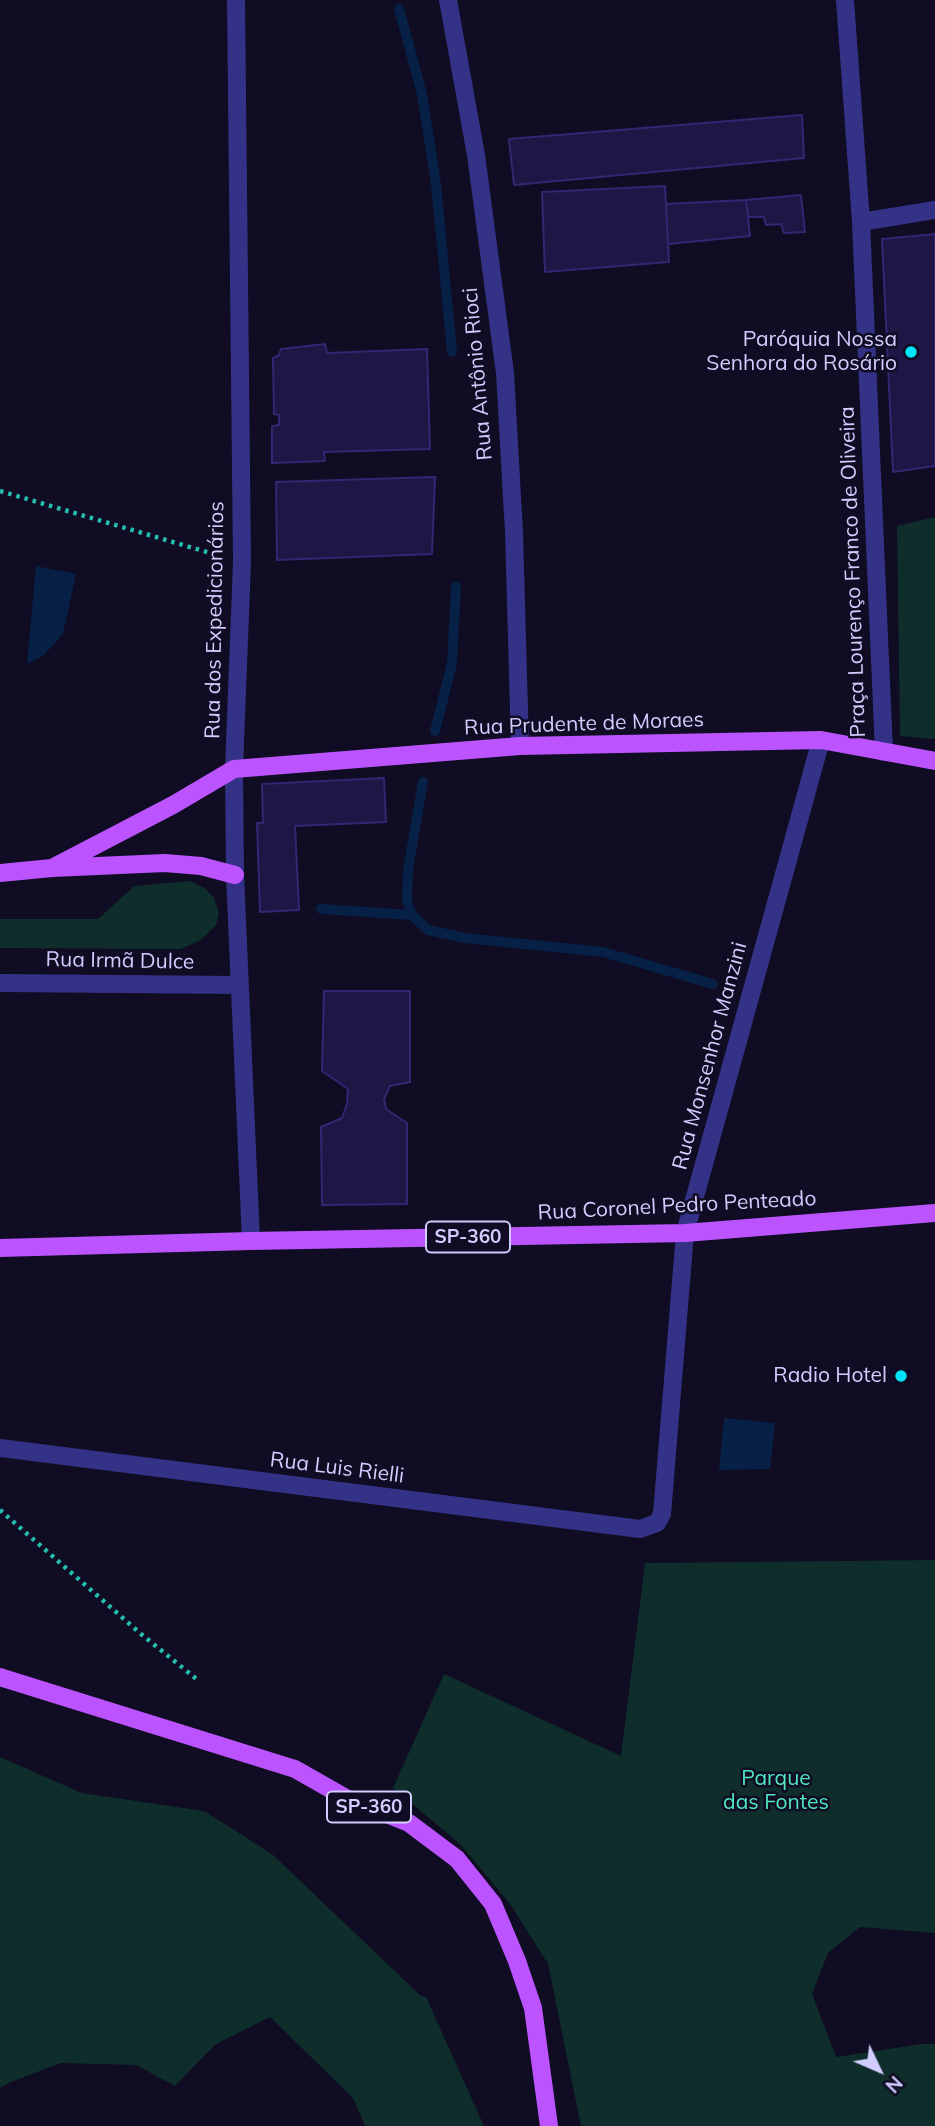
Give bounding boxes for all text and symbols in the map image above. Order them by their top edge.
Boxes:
street label: Rua Antônio Rioci [458,287,498,461]
place label: Paróquia Nossa Senhora do Rosário [706,327,897,377]
marker: Paróquia Nossa Senhora do Rosário [903,344,919,360]
street label: Praça Lourenço Franco de Oliveira [835,406,871,738]
street label: Rua dos Expedicionários [200,501,230,739]
street label: Rua Prudente de Moraes [464,707,704,741]
street label: Rua Monsenhor Manzini [667,939,753,1173]
street label: Rua Irmã Dulce [45,947,195,975]
street label: Rua Coronel Pedro Penteado [537,1186,817,1226]
road number: SP-360 [426,1222,510,1252]
place label: Radio Hotel [773,1363,887,1389]
marker: Radio Hotel [893,1368,909,1384]
street label: Rua Luis Rielli [269,1447,405,1489]
park label: Parque das Fontes [723,1766,829,1816]
road number: SP-360 [327,1792,411,1823]
north arrow [844,2035,914,2105]
text: N [880,2071,908,2098]

